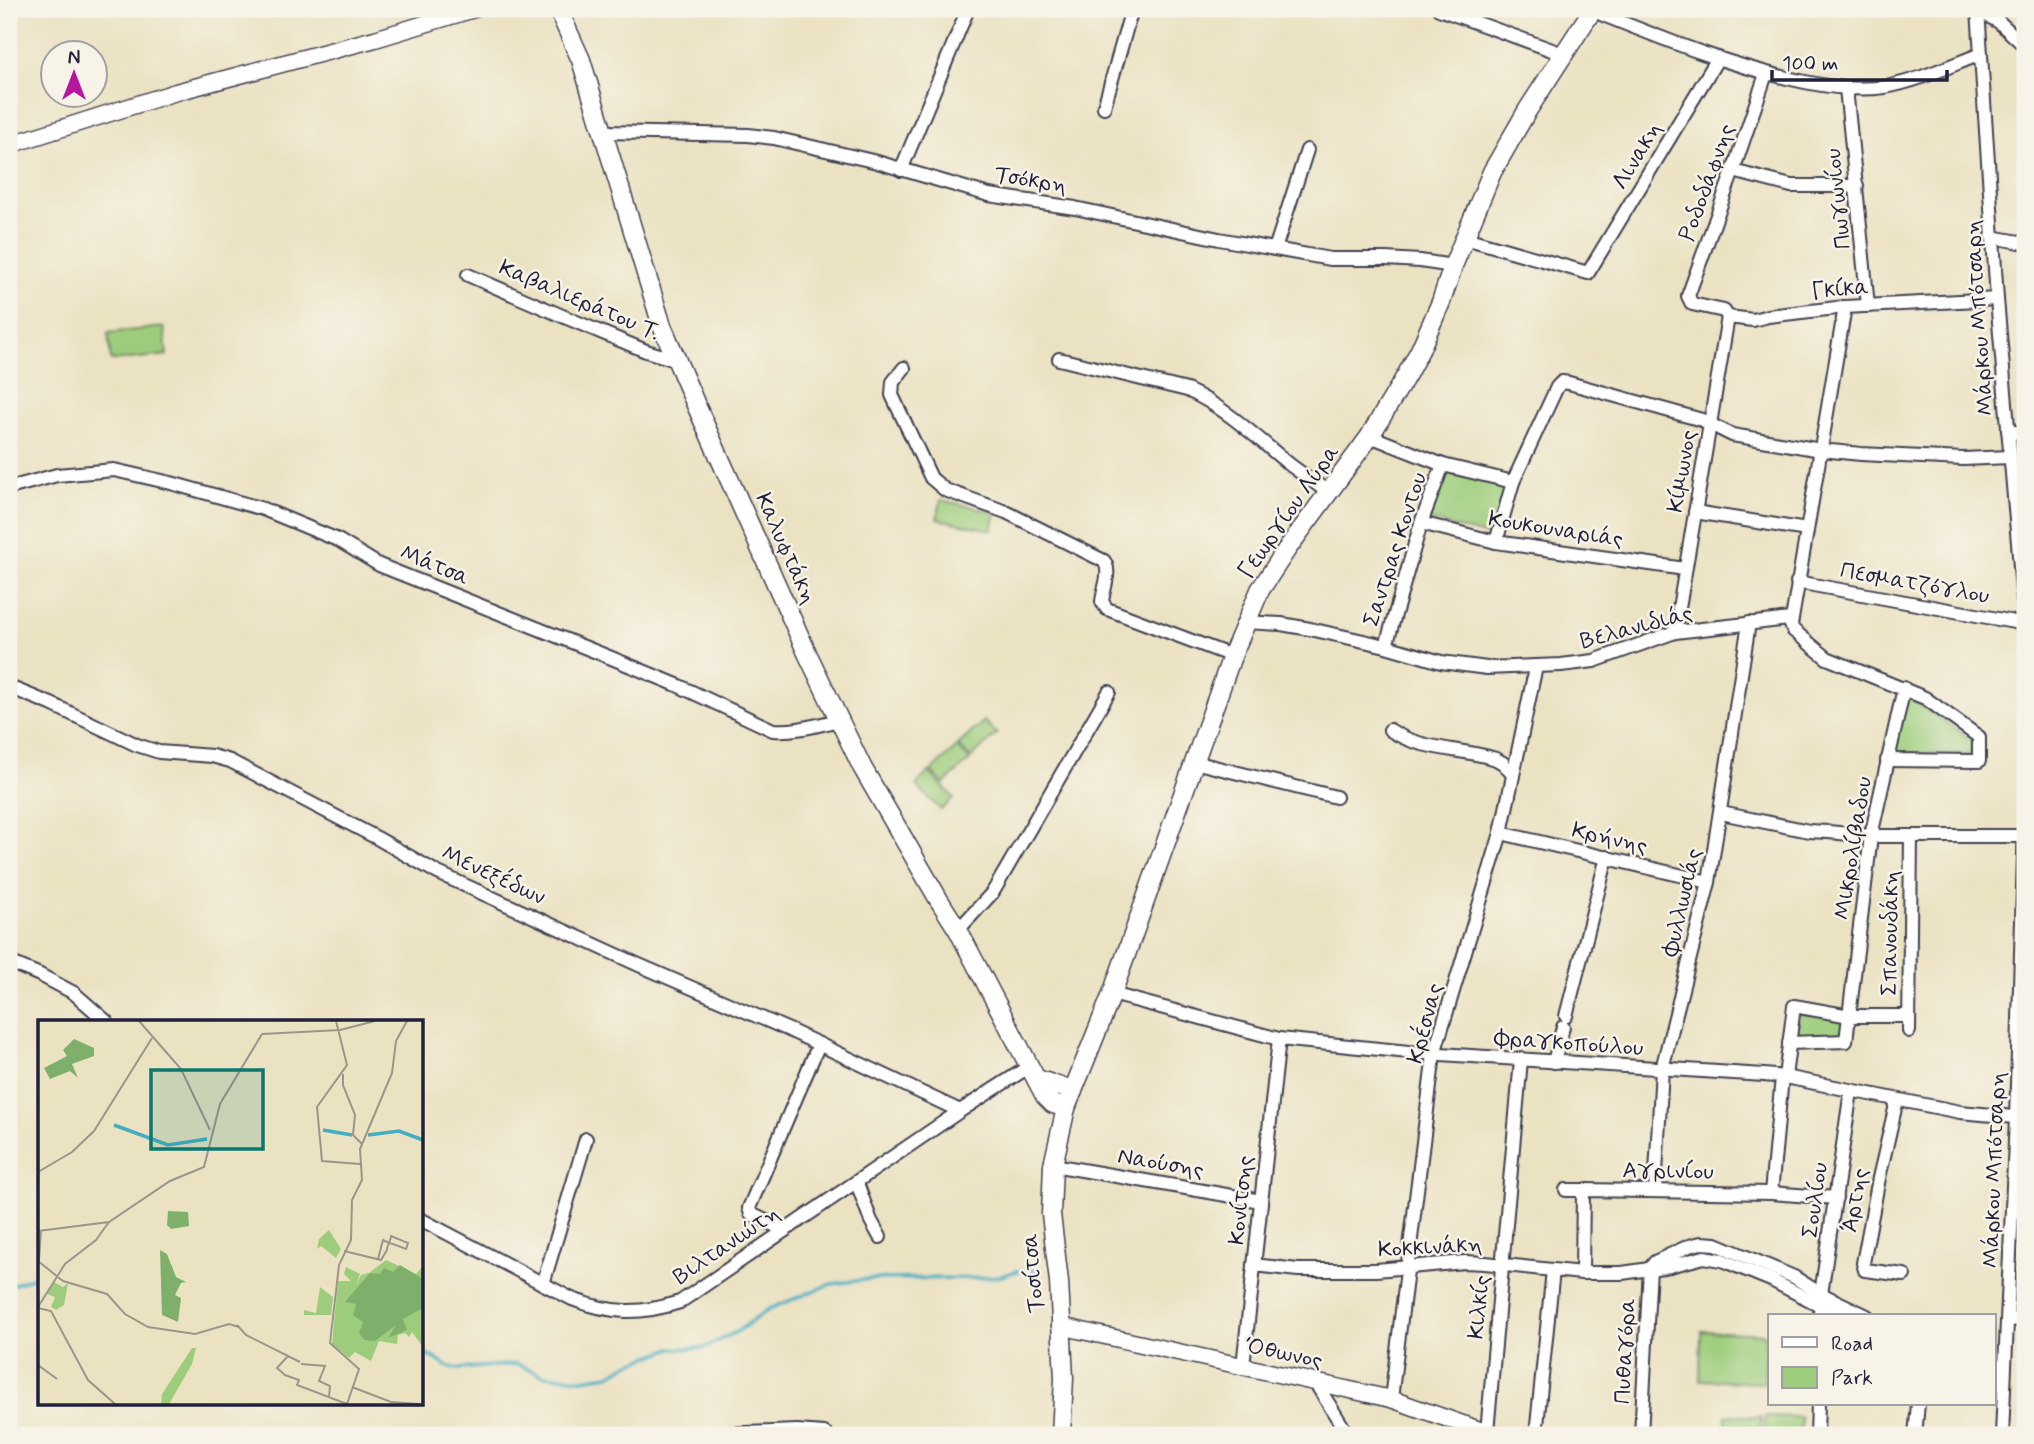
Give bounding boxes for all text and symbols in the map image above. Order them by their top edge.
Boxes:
north arrow [38,38,108,108]
scale bar [1772,38,1946,82]
text: N [68,46,80,71]
text: 100 m [1782,50,1838,78]
street label: Λινακη [1606,116,1670,196]
street label: Ροδοδάφνης [1673,120,1743,245]
street label: Πωγωνίου [1819,147,1859,251]
street label: Τσόκρη [992,160,1069,201]
street label: Μάρκου Μπότσαρη [1958,219,2002,417]
street label: Καβαλιεράτου Τ. [494,253,664,348]
street label: Γκίκα [1810,273,1870,307]
street label: Κίμωνος [1661,428,1705,515]
street label: Γεωργίου Λύρα [1232,439,1347,585]
street label: Σαντρας Κοντου [1357,469,1435,630]
street label: Καλυφτάκη [747,488,823,609]
street label: Κουκουναριάς [1486,505,1625,555]
street label: Μάτσα [395,538,473,593]
street label: Πεσματζόγλου [1838,556,1992,612]
street label: Βελανιδιάς [1577,599,1696,657]
street label: Μικρολίβαδου [1828,775,1880,922]
street label: Κρήνης [1569,816,1650,862]
street label: Μενεξέδων [436,837,551,913]
street label: Φυλλωσιάς [1656,846,1710,960]
street label: Σπανουδάκη [1875,870,1907,996]
street label: Κρέσνας [1399,979,1451,1067]
inset map [38,1020,424,1406]
street label: Φραγκοπούλου [1492,1024,1644,1064]
street label: Μάρκου Μπότσαρη [1977,1071,2013,1269]
street label: Ναούσης [1115,1142,1206,1186]
street label: Κονίτσης [1222,1154,1262,1246]
street label: Αγρινίου [1622,1156,1714,1188]
street label: Σουλίου [1796,1160,1836,1240]
street label: Άρτης [1835,1166,1877,1235]
street label: Βιλτανιώτη [668,1199,786,1292]
street label: Κοκκινάκη [1377,1230,1483,1266]
street label: Τοσίτσα [1016,1232,1052,1314]
street label: Κιλκίς [1462,1274,1498,1341]
street label: Πυθαγόρα [1608,1297,1644,1405]
legend [1768,1314,1996,1406]
text: Road [1831,1330,1873,1358]
street label: Όθωνος [1242,1331,1325,1377]
text: Park [1831,1364,1873,1392]

